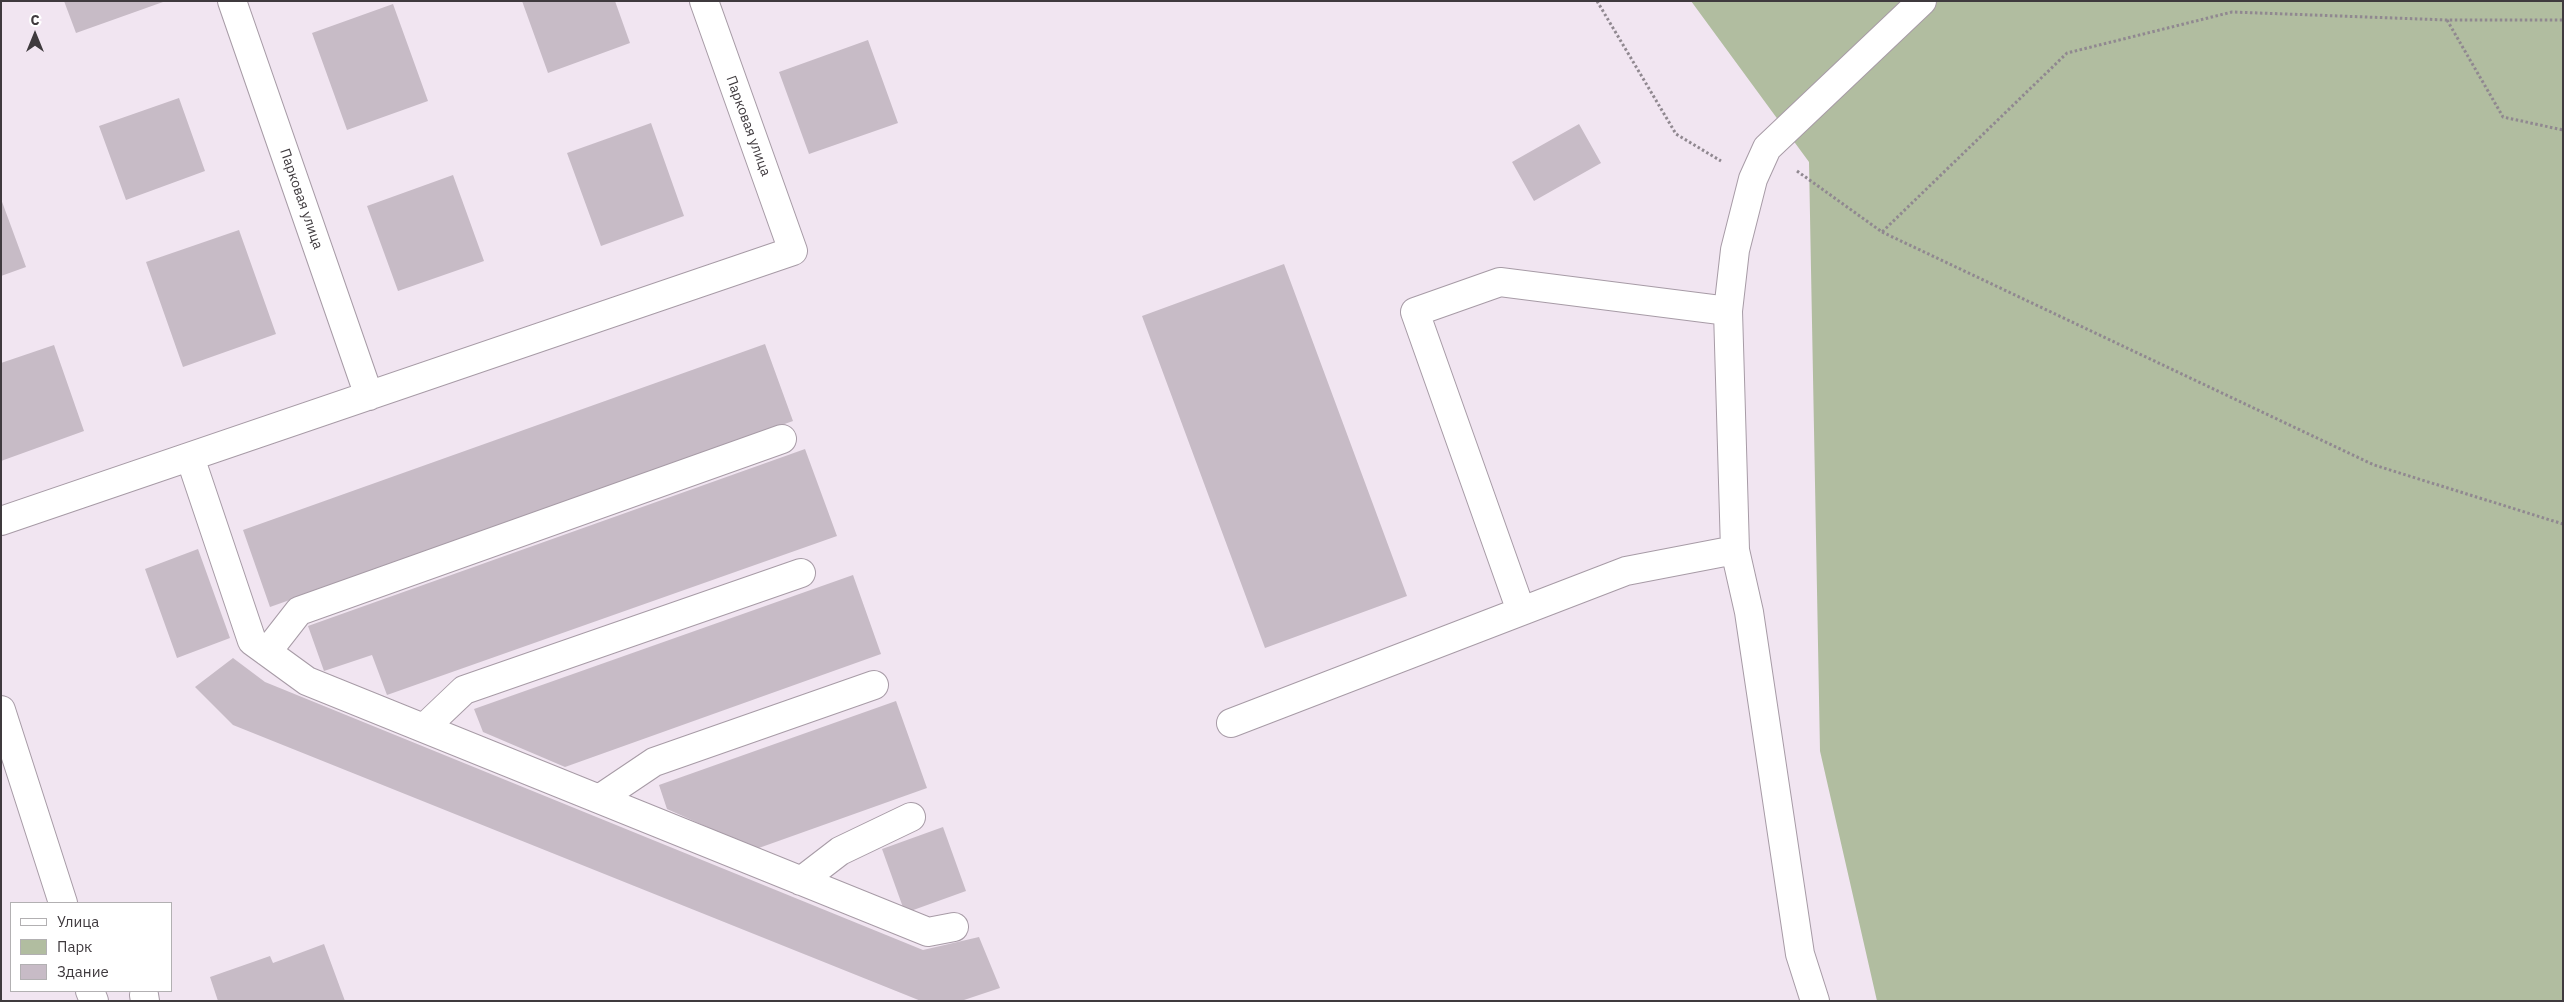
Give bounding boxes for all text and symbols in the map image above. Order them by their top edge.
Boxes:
north arrow [10,10,60,60]
text: С [30,11,40,29]
street label: Парковая улица [722,74,774,178]
street label: Парковая улица [276,146,326,252]
legend [10,902,172,992]
text: Улица [57,912,99,931]
text: Парк [57,937,92,956]
text: Здание [57,962,109,981]

